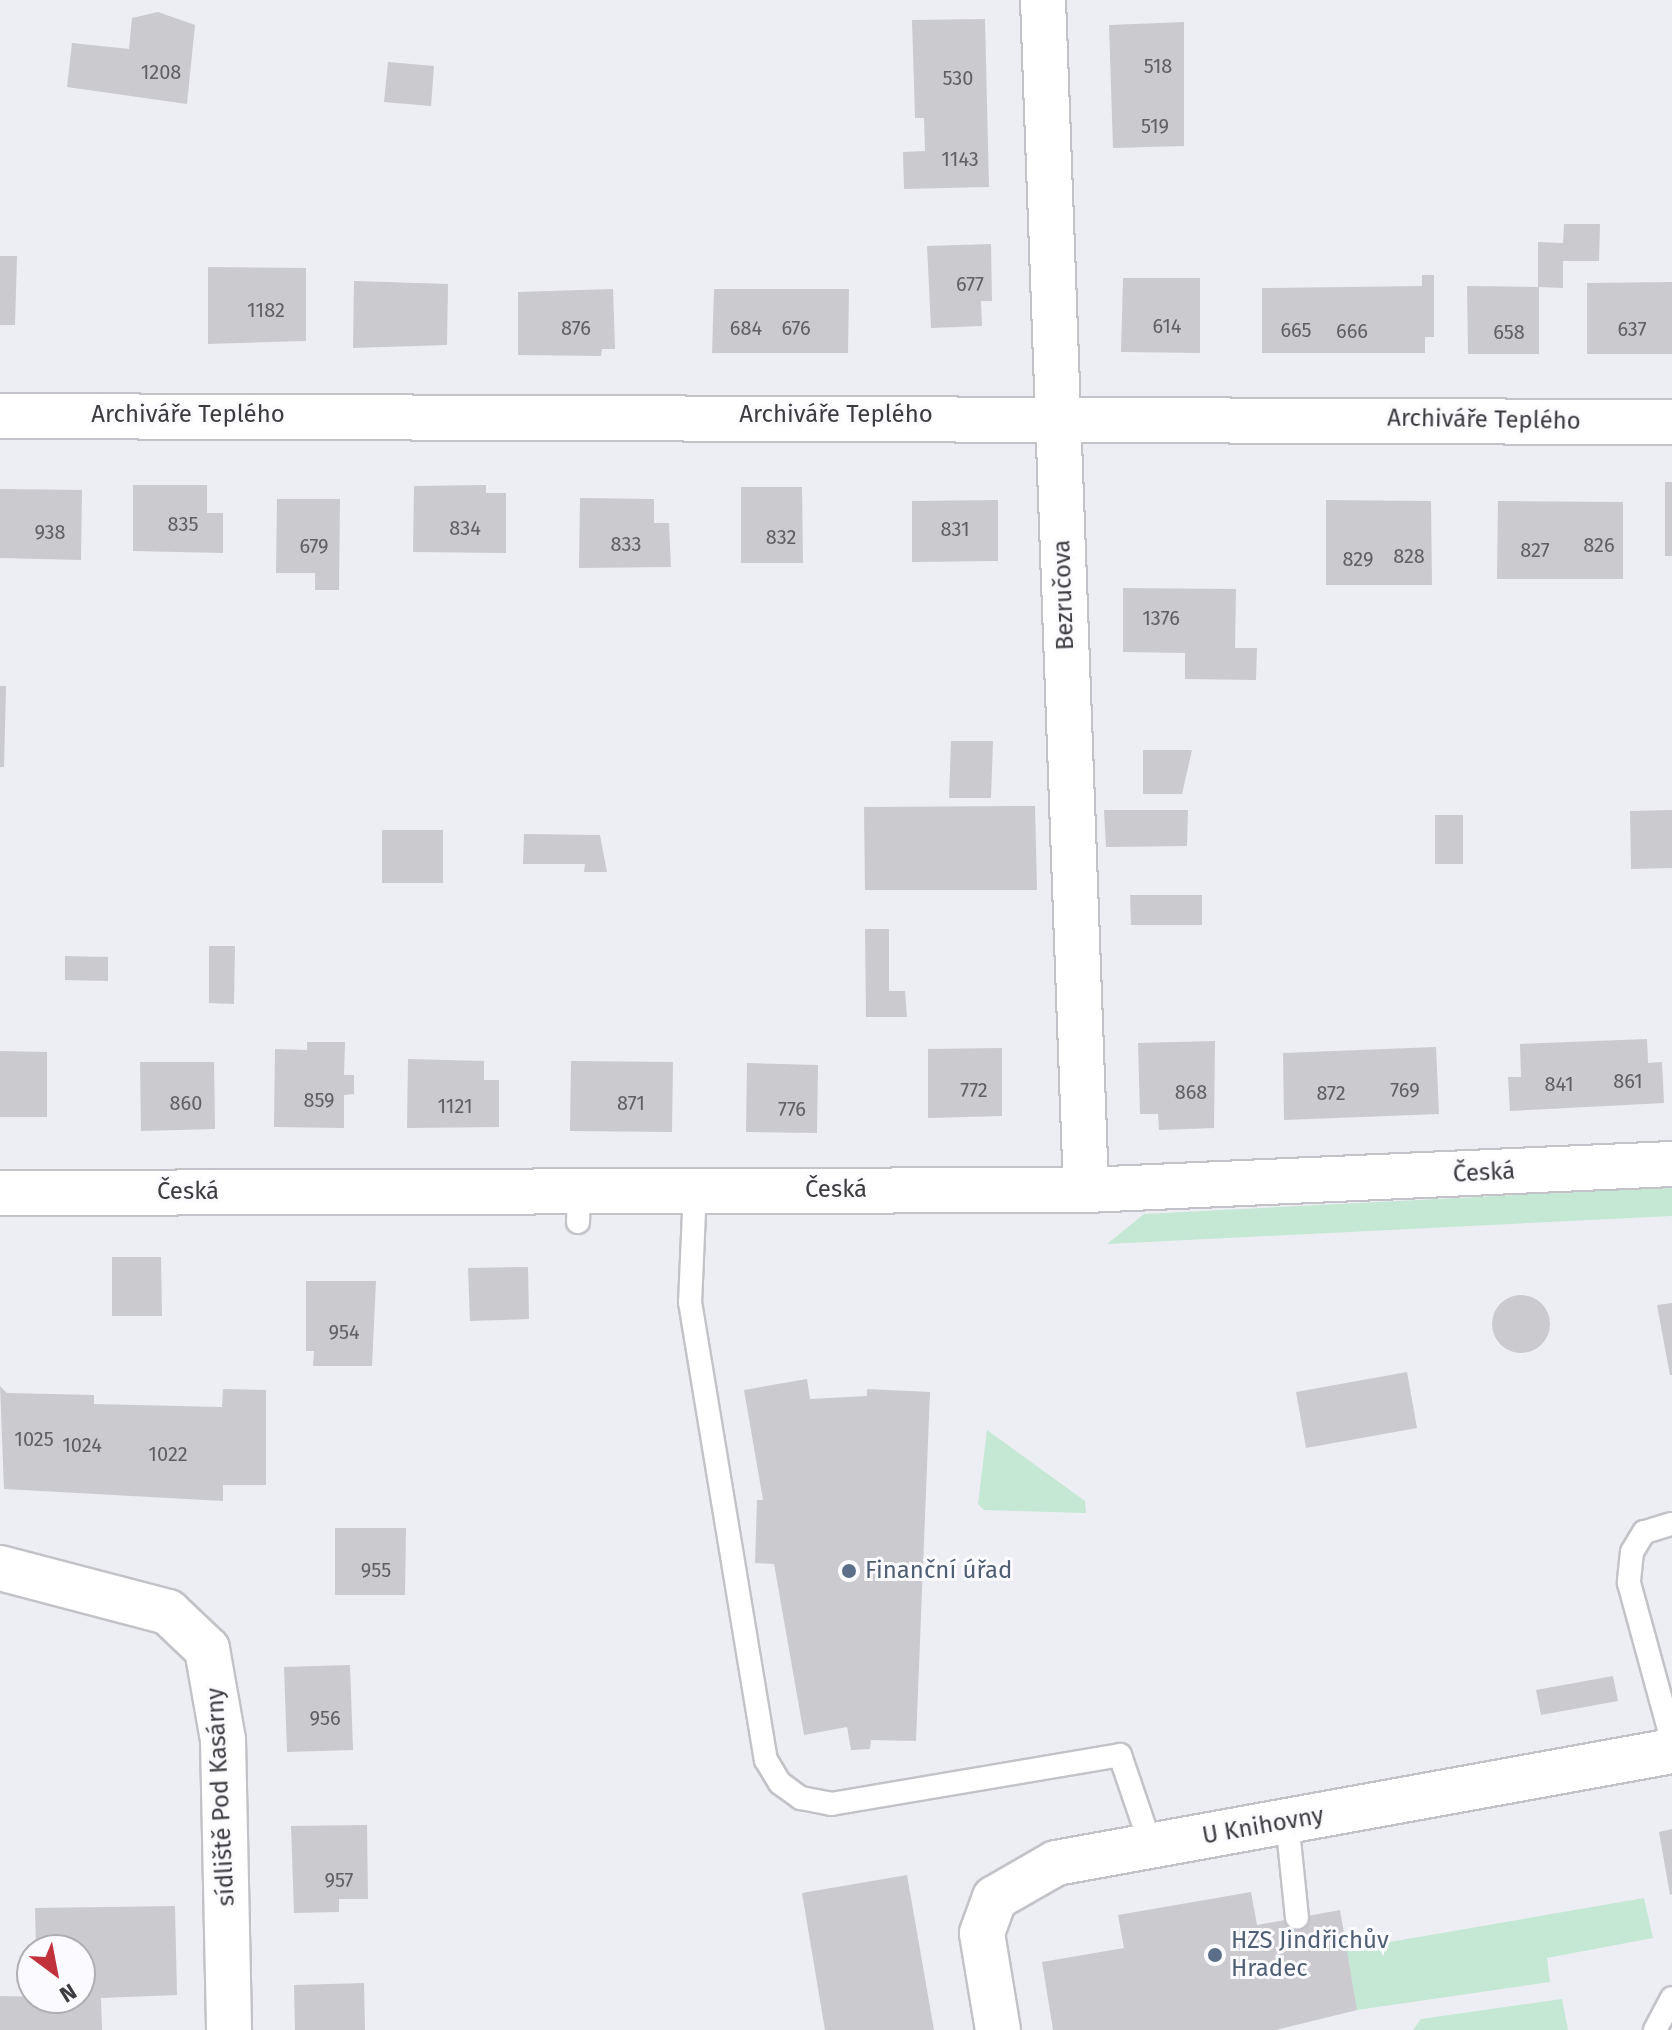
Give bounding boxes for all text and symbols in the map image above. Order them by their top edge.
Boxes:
house number: 518 [1144,54,1172,78]
house number: 1208 [141,60,181,84]
house number: 530 [942,66,974,90]
house number: 519 [1141,114,1169,138]
house number: 1143 [941,147,979,171]
house number: 677 [956,272,984,296]
house number: 1182 [247,298,285,322]
house number: 614 [1153,314,1181,338]
house number: 876 [561,316,591,340]
house number: 684 [730,316,762,340]
house number: 676 [781,316,811,340]
house number: 637 [1617,317,1647,341]
house number: 665 [1280,318,1312,342]
house number: 666 [1336,319,1368,343]
house number: 658 [1493,320,1525,344]
street label: Archiváře Teplého [91,401,285,429]
street label: Archiváře Teplého [739,401,933,429]
street label: Archiváře Teplého [1387,404,1581,436]
house number: 835 [167,512,199,536]
house number: 834 [449,516,481,540]
house number: 831 [940,517,970,541]
house number: 938 [34,520,66,544]
house number: 832 [766,525,796,549]
house number: 833 [611,532,641,556]
house number: 826 [1583,533,1615,557]
house number: 679 [299,534,329,558]
house number: 827 [1520,538,1550,562]
street label: Bezručova [1048,539,1080,651]
house number: 828 [1393,544,1425,568]
house number: 829 [1342,547,1374,571]
house number: 1376 [1142,606,1180,630]
house number: 861 [1613,1069,1643,1093]
house number: 841 [1544,1072,1574,1096]
house number: 772 [960,1078,988,1102]
house number: 769 [1390,1078,1420,1102]
house number: 868 [1175,1080,1207,1104]
house number: 872 [1316,1081,1346,1105]
house number: 859 [303,1088,335,1112]
house number: 860 [170,1091,202,1115]
house number: 871 [617,1091,645,1115]
house number: 1121 [437,1094,473,1118]
house number: 776 [778,1097,806,1121]
street label: Česká [1452,1157,1516,1189]
street label: Česká [805,1176,867,1204]
street label: Česká [157,1178,219,1206]
house number: 954 [328,1320,360,1344]
house number: 1025 [14,1427,54,1451]
house number: 1024 [62,1433,102,1457]
house number: 1022 [148,1442,188,1466]
place label: Finanční úřad [865,1557,1012,1585]
house number: 955 [361,1558,391,1582]
marker: Finanční úřad [840,1562,858,1580]
street label: sídliště Pod Kasárny [201,1687,241,1907]
house number: 956 [309,1706,341,1730]
street label: U Knihovny [1200,1801,1326,1851]
house number: 957 [325,1868,353,1892]
place label: HZS Jindřichův Hradec [1231,1927,1389,1983]
north arrow [16,1934,96,2014]
marker: HZS Jindřichův Hradec [1206,1946,1224,1964]
text: N [55,1978,81,2008]

